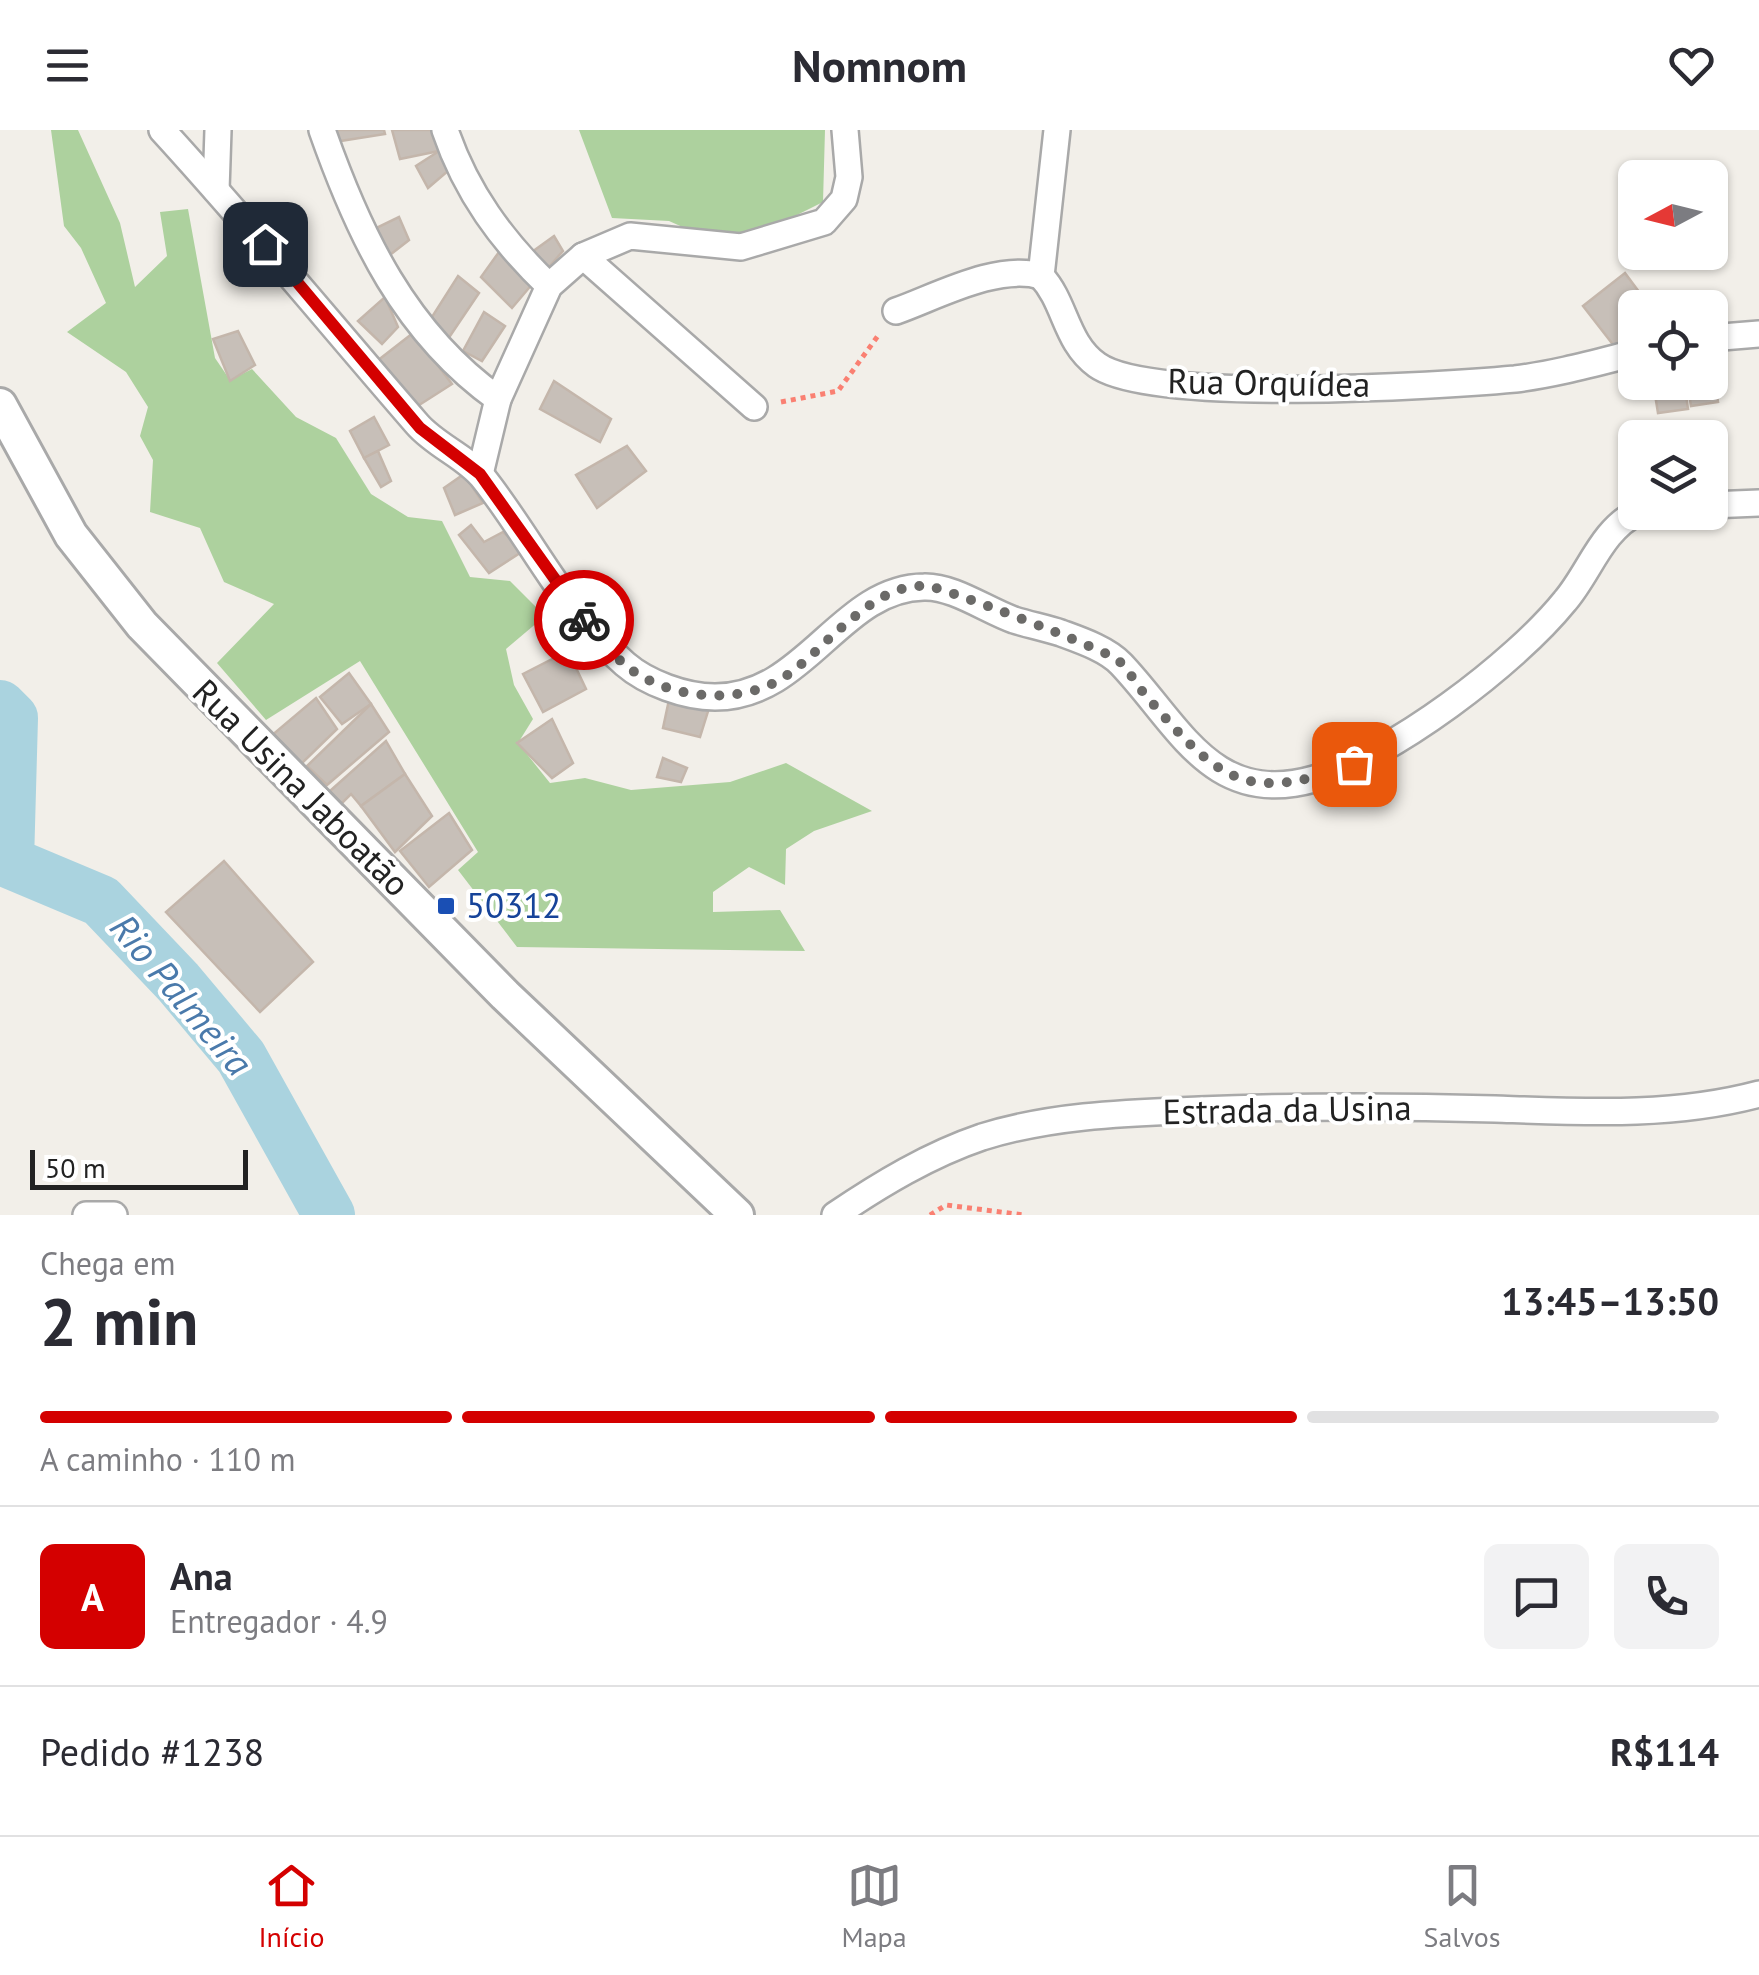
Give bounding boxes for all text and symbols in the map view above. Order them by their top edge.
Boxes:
text: Nomnom [792,36,967,94]
icon: menu [40,38,95,93]
icon: heart [1664,38,1719,93]
north arrow [1618,160,1728,270]
map controls [1618,160,1728,530]
pin [223,202,308,287]
icon: home [238,217,293,272]
button: locate [1618,290,1728,400]
street label: Rua Orquídea [1167,357,1371,407]
button: layers [1618,420,1728,530]
courier [534,570,634,670]
icon: bike [557,593,612,648]
street label: Rua Usina Jaboatão [183,669,420,906]
pin [1312,722,1397,807]
icon: bag [1327,737,1382,792]
place label: 50312 [466,882,561,928]
marker: 50312 [435,895,457,917]
water label: Rio Palmeira [100,903,264,1085]
street label: Estrada da Usina [1162,1084,1412,1134]
scale bar [30,1145,248,1190]
text: 50 m [45,1149,106,1186]
text: Chega em [40,1242,176,1284]
text: 13:45–13:50 [1501,1276,1719,1325]
text: 2 min [40,1279,199,1363]
text: A caminho · 110 m [40,1438,295,1480]
button: chat [1484,1544,1589,1649]
button: phone [1614,1544,1719,1649]
text: Ana [170,1551,233,1600]
text: A [81,1572,104,1621]
text: Entregador · 4.9 [170,1600,388,1642]
text: Pedido #1238 [40,1727,264,1776]
text: R$114 [1610,1727,1719,1776]
tab: Início [258,1858,325,1955]
tab: Mapa [842,1858,907,1955]
tab: Salvos [1424,1858,1500,1955]

